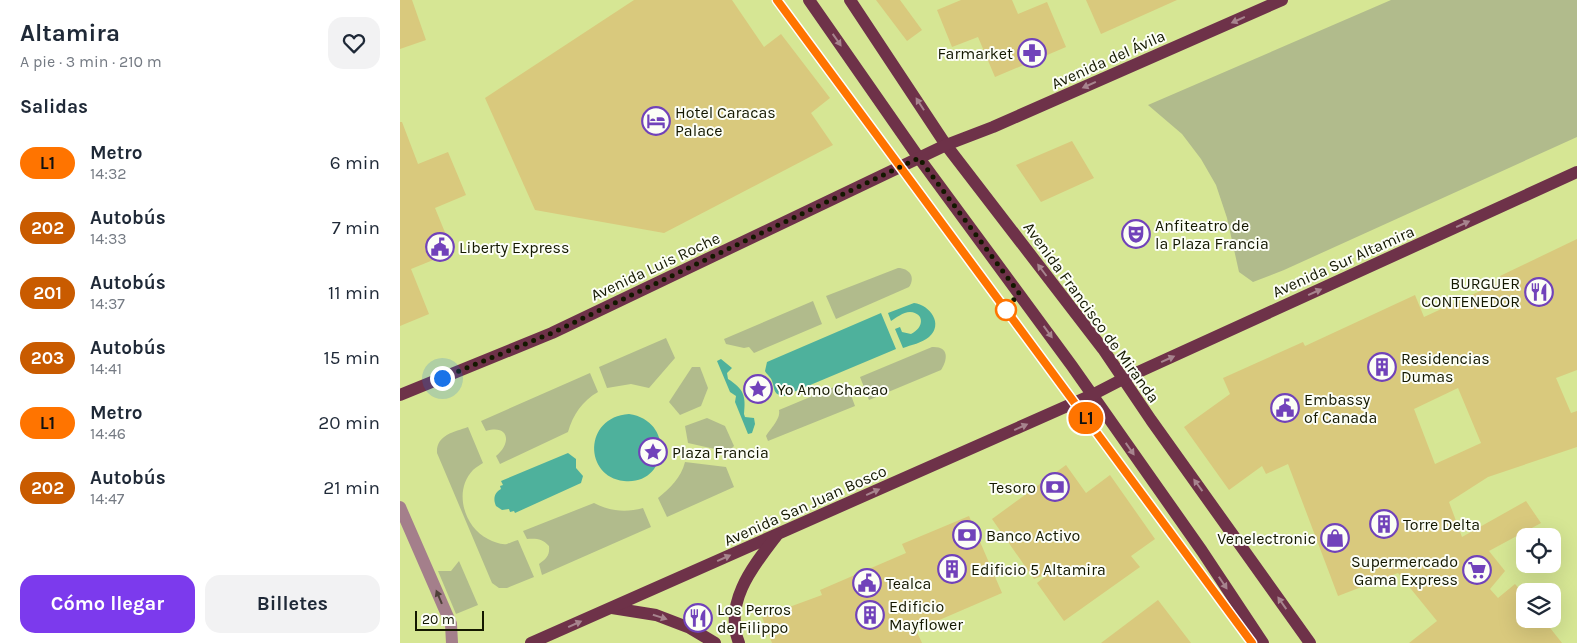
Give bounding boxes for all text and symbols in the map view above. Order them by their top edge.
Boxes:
one-way arrow [1231,16,1245,24]
button: heart [328,17,380,69]
text: Altamira [20,19,120,47]
street label: Avenida del Ávila [1048,26,1168,93]
one-way arrow [832,33,842,47]
pharmacy icon: Farmarket [1017,38,1047,68]
place label: Farmarket [938,44,1013,63]
text: A pie · 3 min · 210 m [20,52,162,71]
one-way arrow [1082,81,1096,89]
text: Salidas [20,96,88,118]
one-way arrow [915,97,924,111]
place label: Hotel Caracas Palace [675,103,776,140]
hotel icon: Hotel Caracas Palace [641,106,671,136]
text: Metro [90,142,142,164]
text: L1 [40,152,55,174]
text: 6 min [330,152,380,174]
text: 14:32 [90,164,127,183]
text: Autobús [90,207,166,229]
place label: Anfiteatro de la Plaza Francia [1155,216,1269,253]
text: 202 [31,217,64,239]
text: 7 min [332,217,380,239]
street label: Avenida Francisco de Miranda [1020,218,1164,406]
theatre icon: Anfiteatro de la Plaza Francia [1121,219,1151,249]
one-way arrow [1456,220,1470,228]
street label: Avenida Sur Altamira [1269,222,1417,301]
street label: Avenida Luis Roche [588,228,723,305]
text: 14:33 [90,229,127,248]
public building icon: Liberty Express [425,232,455,262]
place label: Liberty Express [459,238,569,257]
one-way arrow [1037,263,1047,277]
text: Autobús [90,272,166,294]
place label: BURGUER CONTENEDOR [1421,274,1520,311]
restaurant icon: BURGUER CONTENEDOR [1524,277,1554,307]
text: 201 [33,282,62,304]
text: 11 min [328,282,380,304]
one-way arrow [1308,287,1323,296]
text: 14:37 [90,294,125,313]
unlabelled marker [995,299,1017,321]
one-way arrow [1042,325,1053,338]
text: Autobús [90,337,166,359]
text: 203 [31,347,64,369]
text: 15 min [324,347,380,369]
place label: Residencias Dumas [1401,349,1490,386]
building icon: Residencias Dumas [1367,352,1397,382]
one-way arrow [1161,354,1175,362]
text: 14:41 [90,359,122,378]
your location [430,366,455,391]
place icon: Yo Amo Chacao [743,374,773,404]
place label: Yo Amo Chacao [777,380,888,399]
place label: Embassy of Canada [1304,390,1377,427]
public building icon: Embassy of Canada [1270,393,1300,423]
text: Metro [90,402,142,424]
line badge: L1 [1064,402,1108,434]
text: L1 [1078,407,1094,429]
text: L1 [40,412,55,434]
text: 20 min [318,412,380,434]
one-way arrow [1014,422,1028,430]
text: 14:46 [90,424,126,443]
place icon: Plaza Francia [638,437,668,467]
one-way arrow [1125,442,1135,456]
place label: Plaza Francia [672,443,769,462]
street label: Avenida San Juan Bosco [721,461,889,550]
text: Autobús [90,467,166,489]
bank icon: Tesoro [1040,472,1070,502]
text: 202 [31,477,64,499]
text: 21 min [323,477,380,499]
place label: Tesoro [989,478,1036,497]
one-way arrow [1193,478,1203,492]
one-way arrow [866,488,880,496]
text: 14:47 [90,489,124,508]
building icon: Torre Delta [1369,509,1399,539]
place label: Torre Delta [1403,515,1480,534]
bank icon: Banco Activo [952,520,982,550]
shop icon: Venelectronic [1320,523,1350,553]
place label: Banco Activo [986,526,1080,545]
map controls [1516,528,1561,628]
button: locate [1516,528,1561,573]
place label: Venelectronic [1217,529,1316,548]
place label: Supermercado Gama Express [1351,552,1458,589]
one-way arrow [717,554,731,562]
building icon: Edificio 5 Altamira [937,554,967,584]
supermarket icon: Supermercado Gama Express [1462,555,1492,585]
place label: Edificio 5 Altamira [971,560,1106,579]
public building icon: Tealca [852,568,882,598]
place label: Tealca [886,574,931,593]
button: Cómo llegar [20,575,195,633]
button: Billetes [205,575,380,633]
one-way arrow [1218,576,1228,589]
button: layers [1516,583,1561,628]
one-way arrow [434,590,442,604]
one-way arrow [1277,596,1287,610]
place label: Edificio Mayflower [889,597,963,634]
place label: Los Perros de Filippo [717,600,791,637]
building icon: Edificio Mayflower [855,600,885,630]
restaurant icon: Los Perros de Filippo [683,603,713,633]
scale bar [415,608,484,631]
text: 20 m [422,611,455,628]
one-way arrow [652,613,667,621]
one-way arrow [568,619,582,627]

